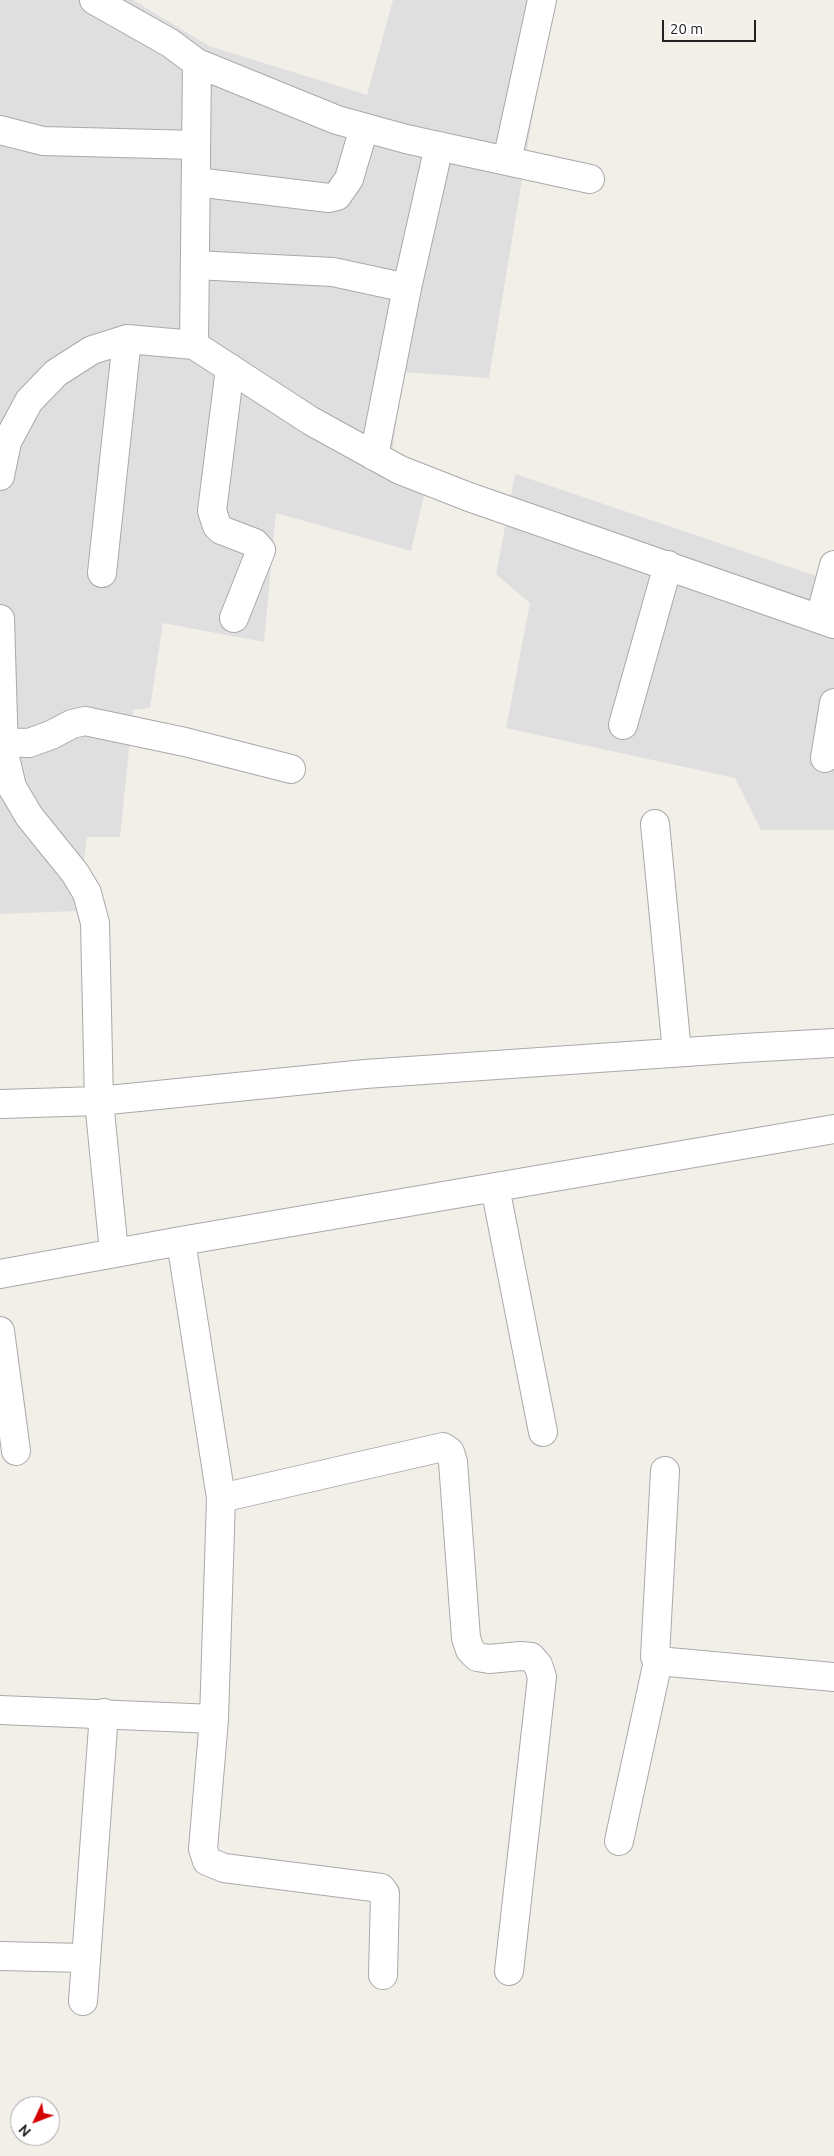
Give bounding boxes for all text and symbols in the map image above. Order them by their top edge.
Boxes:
scale bar [664,10,758,42]
text: 20 m [670,20,703,37]
north arrow [10,2096,60,2146]
text: N [15,2121,34,2140]

